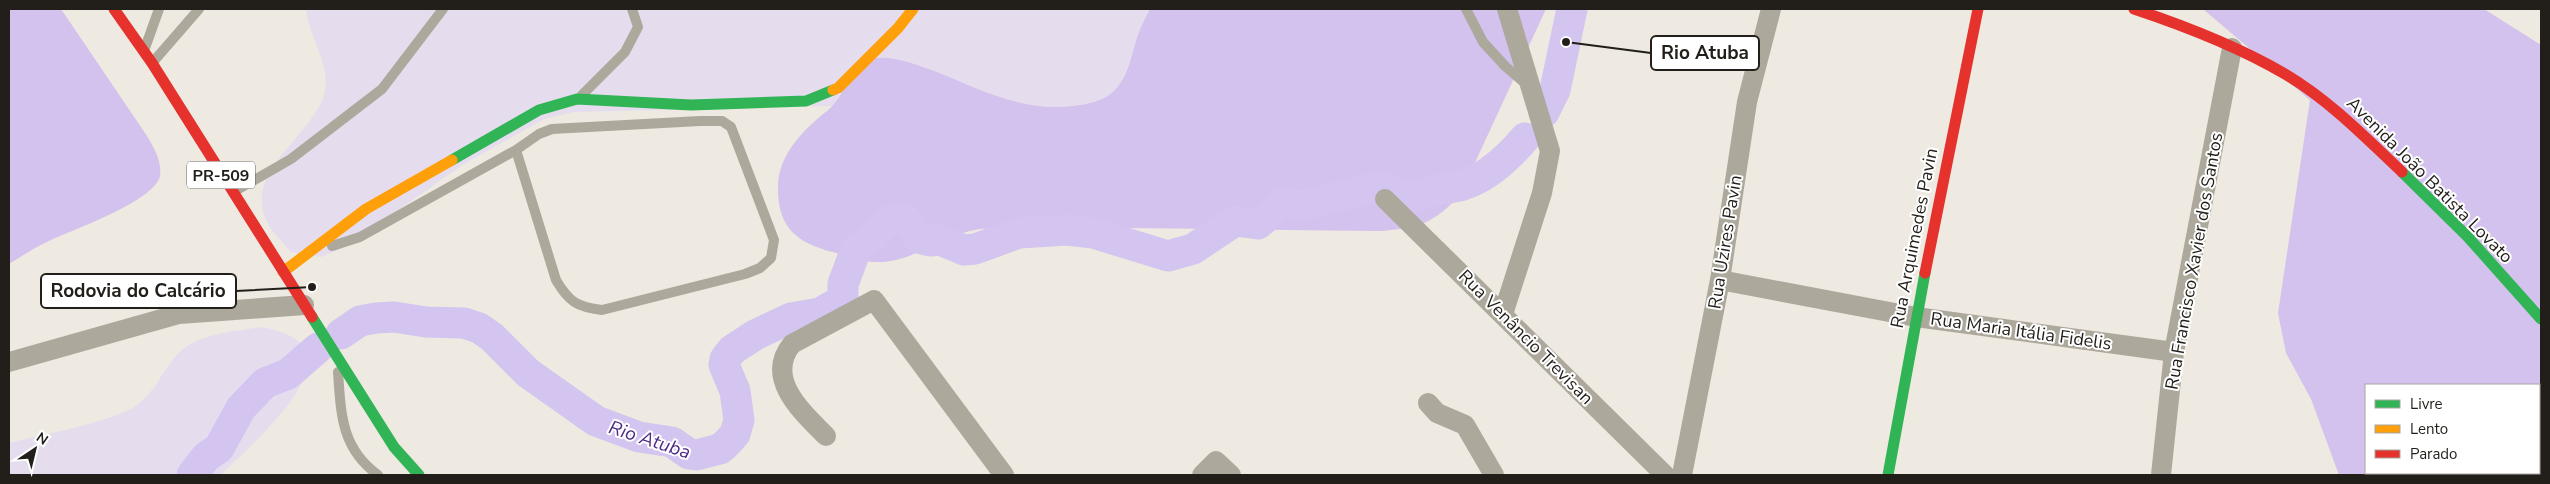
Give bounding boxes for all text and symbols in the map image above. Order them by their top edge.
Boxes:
callout: Rio Atuba [1651,36,1759,70]
text: Rio Atuba [1661,40,1749,66]
street label: Avenida João Batista Lovato [2342,92,2518,268]
street label: Rua Francisco Xavier dos Santos [2160,130,2228,392]
street label: Rua Arquimedes Pavin [1885,146,1943,330]
road number: PR-509 [187,162,255,188]
street label: Rua Uzires Pavin [1703,173,1747,311]
street label: Rua Venâncio Trevisan [1453,264,1599,410]
callout: Rodovia do Calcário [41,274,236,308]
text: Rodovia do Calcário [50,278,226,304]
street label: Rua Maria Itália Fidelis [1929,306,2113,356]
legend [2365,384,2540,474]
text: Livre [2410,394,2443,414]
water label: Rio Atuba [605,415,694,465]
text: Lento [2410,419,2448,439]
north arrow [10,424,60,474]
text: N [32,428,52,450]
text: Parado [2410,444,2457,464]

